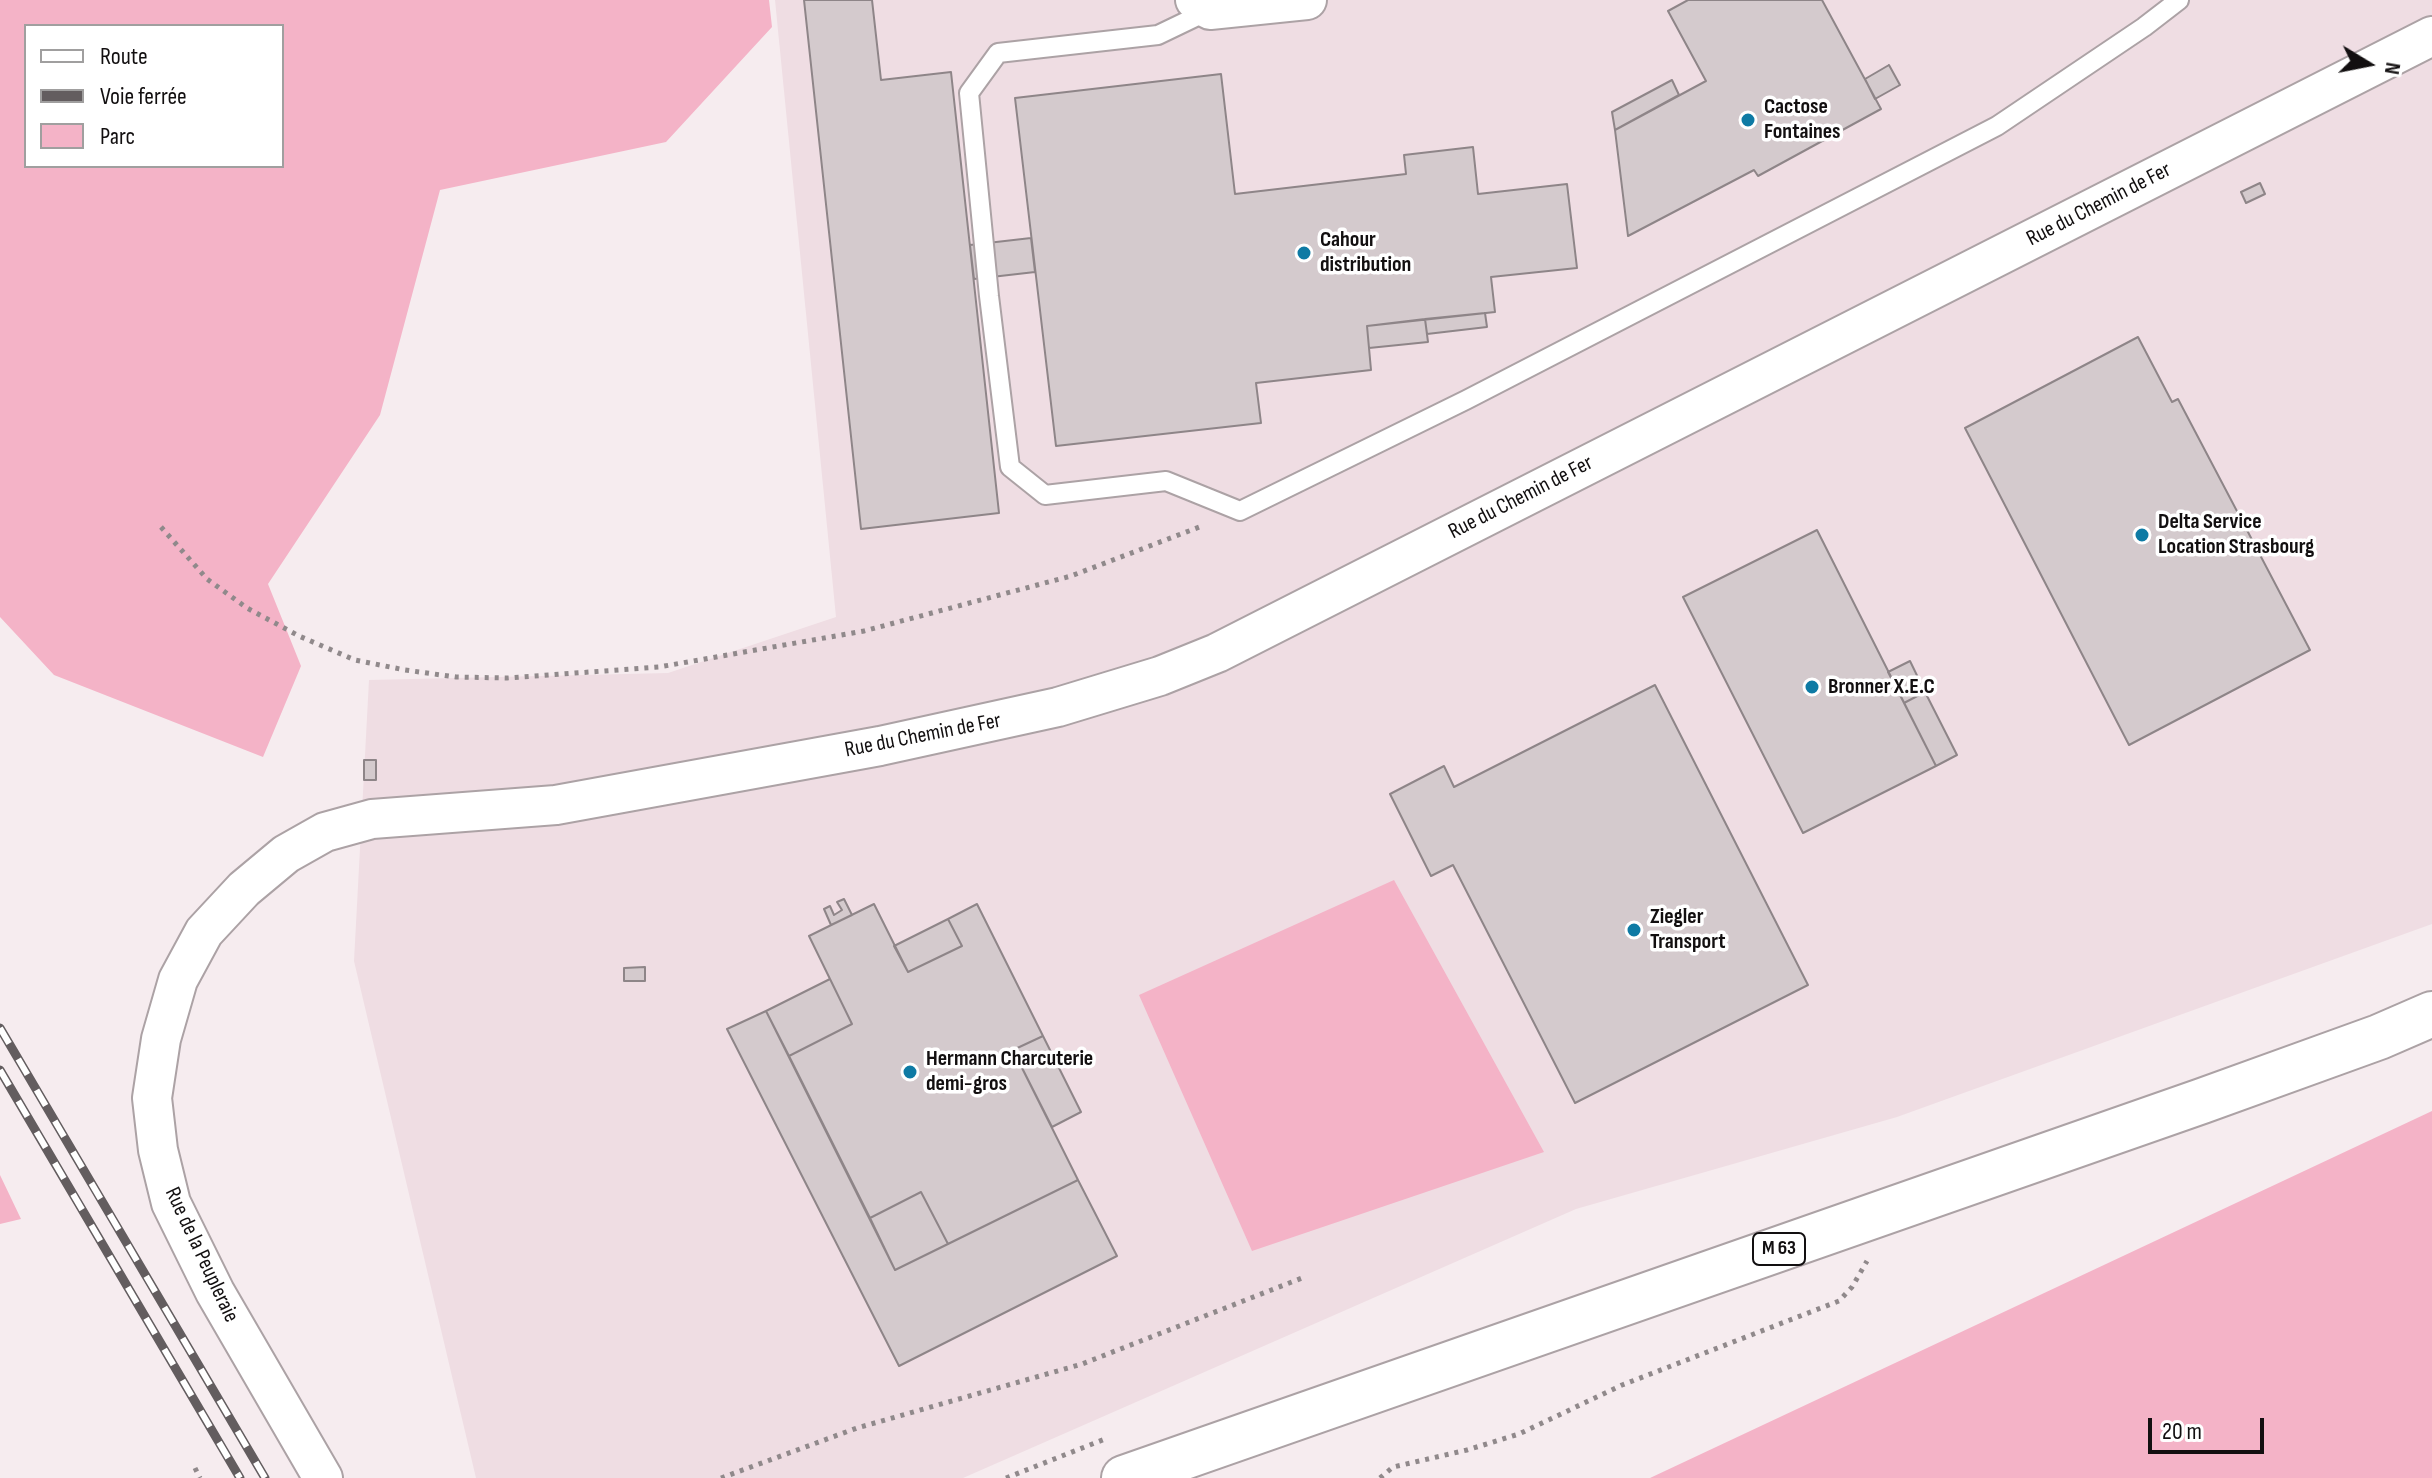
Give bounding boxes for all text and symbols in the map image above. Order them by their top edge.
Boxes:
legend [24,24,284,168]
north arrow [2328,24,2408,104]
text: Route [100,42,148,71]
text: N [2378,60,2406,76]
text: Voie ferrée [100,82,187,111]
place label: Cactose Fontaines [1764,94,1841,146]
marker: Cactose Fontaines [1739,111,1757,129]
text: Parc [100,122,135,151]
street label: Rue du Chemin de Fer [2022,157,2176,253]
place label: Cahour distribution [1320,227,1411,278]
marker: Cahour distribution [1295,244,1313,262]
street label: Rue du Chemin de Fer [1444,450,1598,546]
place label: Delta Service Location Strasbourg [2158,509,2314,560]
marker: Delta Service Location Strasbourg [2133,526,2151,544]
place label: Bronner X.E.C [1828,674,1935,700]
marker: Bronner X.E.C [1803,678,1821,696]
street label: Rue du Chemin de Fer [843,708,1003,764]
place label: Ziegler Transport [1650,904,1726,956]
marker: Ziegler Transport [1625,921,1643,939]
place label: Hermann Charcuterie demi-gros [926,1046,1093,1098]
marker: Hermann Charcuterie demi-gros [901,1063,919,1081]
street label: Rue de la Peupleraie [158,1183,244,1327]
road number: M 63 [1753,1233,1805,1265]
scale bar [2152,1402,2268,1452]
text: 20 m [2162,1417,2202,1446]

